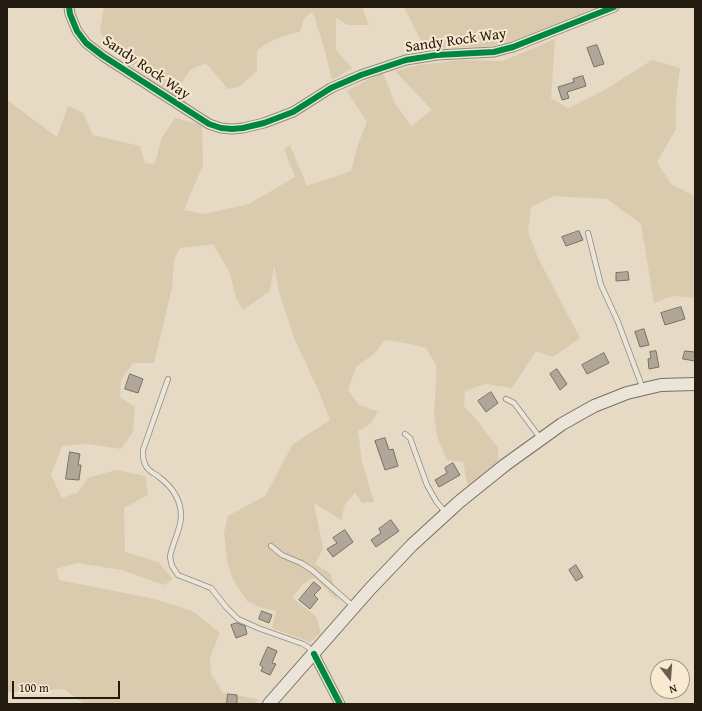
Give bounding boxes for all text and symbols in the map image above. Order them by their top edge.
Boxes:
street label: Sandy Rock Way [404,25,508,57]
street label: Sandy Rock Way [99,32,193,104]
north arrow [650,659,690,699]
scale bar [14,673,122,699]
text: 100 m [19,679,49,696]
text: N [667,681,679,698]

